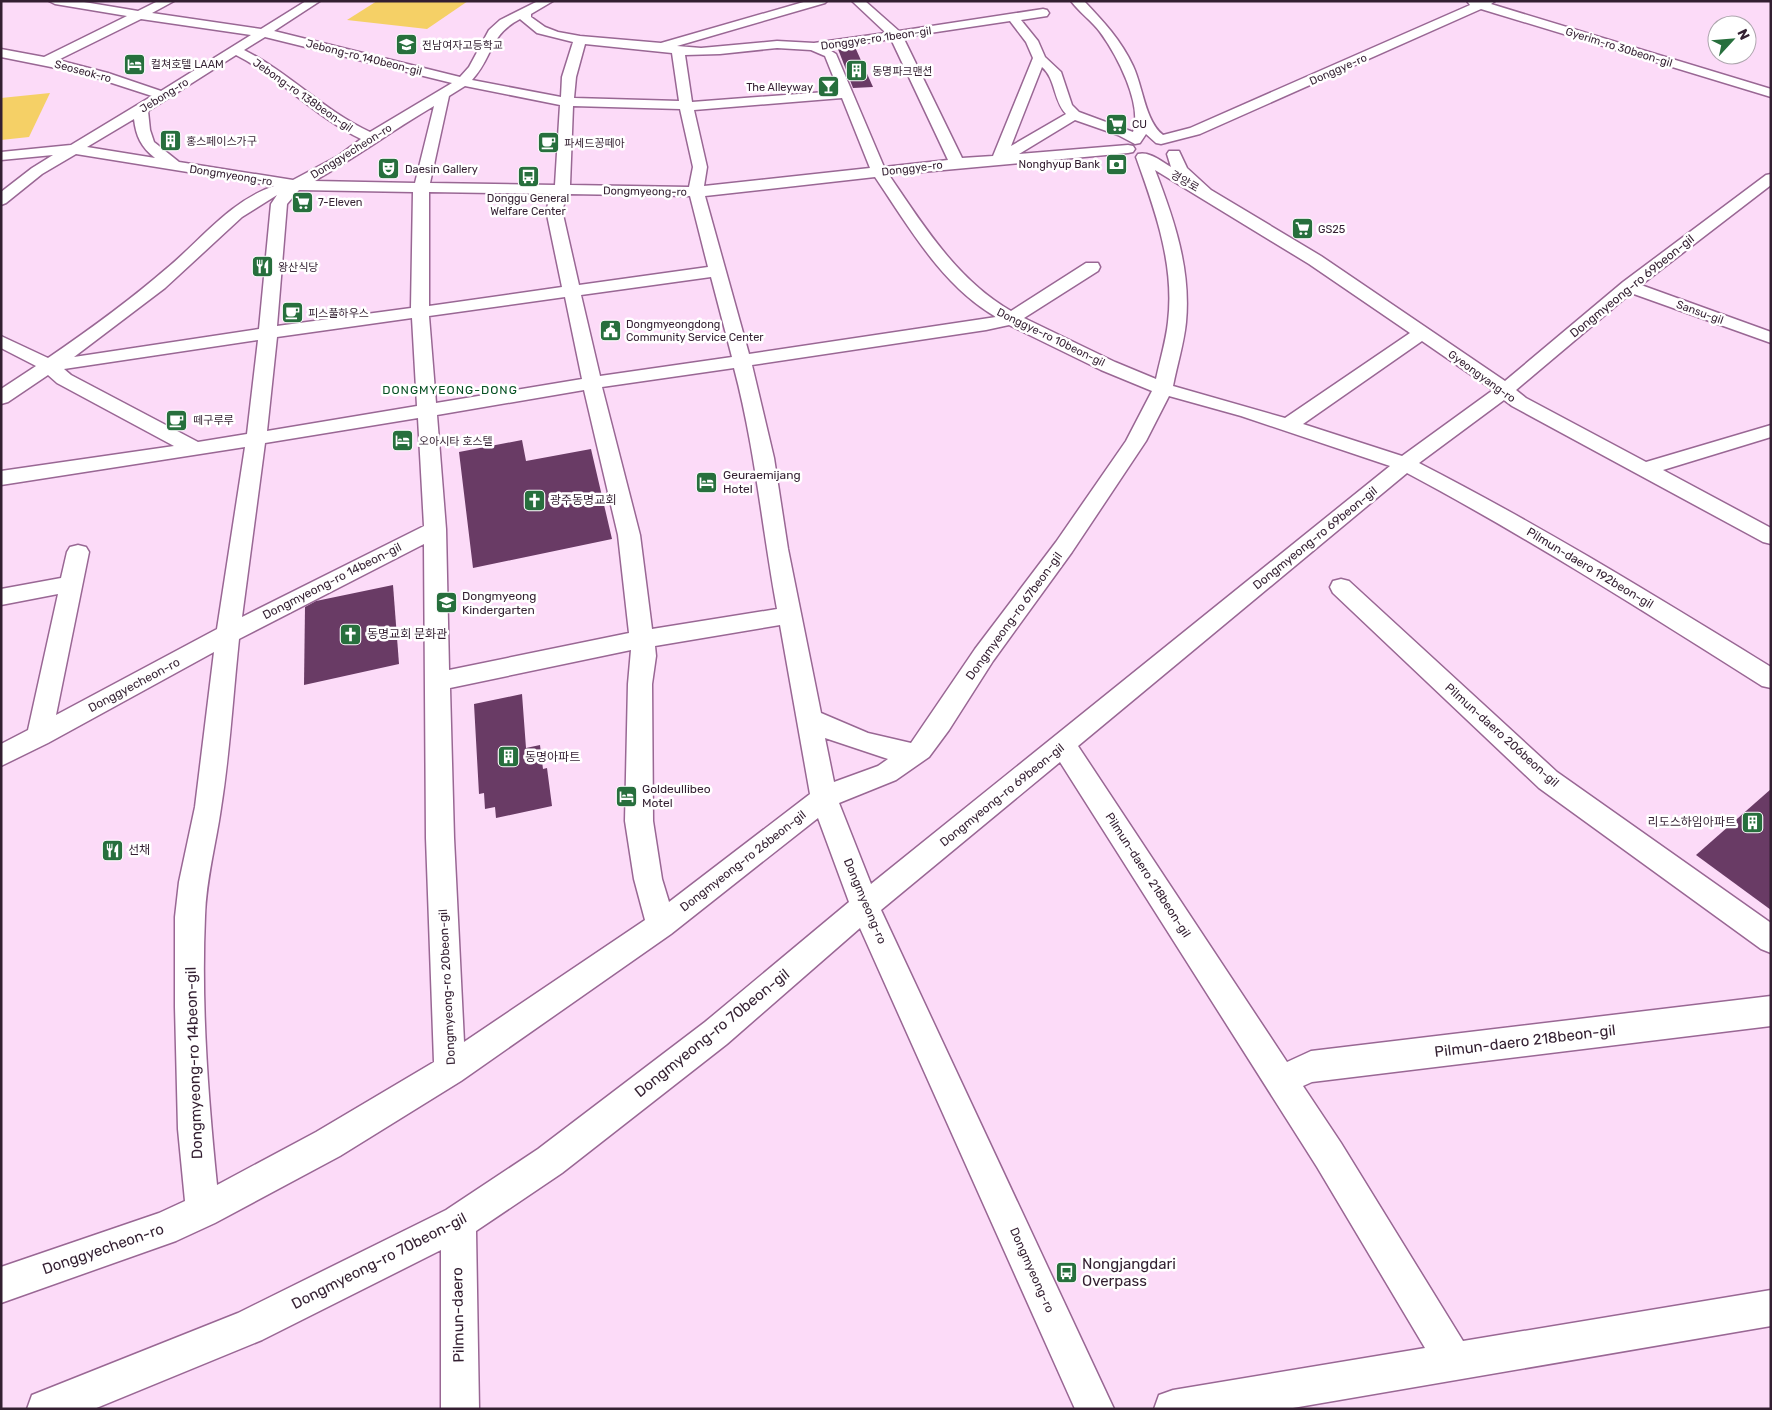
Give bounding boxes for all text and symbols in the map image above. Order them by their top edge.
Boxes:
north arrow [1707,15,1757,65]
street label: Donggye-ro 1beon-gil [820,24,932,53]
street label: Gyerim-ro 30beon-gil [1564,25,1674,70]
text: N [1733,26,1753,43]
school or university icon: 전남여자고등학교 [394,33,418,57]
street label: Jebong-ro 140beon-gil [305,37,423,78]
place label: 전남여자고등학교 [422,39,503,52]
street label: Donggye-ro [1307,51,1369,88]
hotel icon: 컬쳐호텔 LAAM [123,52,147,76]
street label: Jebong-ro 138beon-gil [250,56,355,135]
street label: Seoseok-ro [53,58,113,85]
place label: 컬쳐호텔 LAAM [151,58,224,71]
building icon: 동명파크맨션 [844,59,868,83]
place label: 동명파크맨션 [872,65,933,78]
street label: Jebong-ro [138,75,191,115]
bar icon: The Alleyway [817,75,841,99]
place label: The Alleyway [746,81,813,94]
supermarket icon: CU [1104,112,1128,136]
place label: CU [1132,118,1147,131]
street label: Donggyecheon-ro [308,121,394,182]
building icon: 홍스페이스가구 [158,129,182,153]
cafe icon: 파세드꽁떼아 [536,131,560,155]
place label: 홍스페이스가구 [186,135,257,148]
place label: 파세드꽁떼아 [564,137,625,150]
bank icon: Nonghyup Bank [1104,152,1128,176]
theatre icon: Daesin Gallery [377,157,401,181]
street label: Donggye-ro [881,158,943,179]
place label: Nonghyup Bank [1019,158,1100,171]
street label: Dongmyeong-ro [188,163,273,188]
place label: Daesin Gallery [405,163,478,176]
bus stop icon: Donggu General Welfare Center [516,165,540,189]
street label: 경양로 [1168,168,1201,195]
street label: Dongmyeong-ro [603,184,687,199]
supermarket icon: 7-Eleven [290,190,314,214]
place label: Donggu General Welfare Center [487,192,569,218]
place label: 7-Eleven [318,196,363,209]
supermarket icon: GS25 [1290,217,1314,241]
place label: GS25 [1318,223,1346,236]
street label: Dongmyeong-ro 69beon-gil [1567,231,1697,340]
restaurant icon: 왕산식당 [250,255,274,279]
place label: 왕산식당 [278,261,318,274]
street label: Sansu-gil [1675,298,1725,327]
cafe icon: 피스풀하우스 [280,301,304,325]
street label: Donggye-ro 10beon-gil [995,306,1107,369]
place label: 피스풀하우스 [308,307,369,320]
public building icon: Dongmyeongdong Community Service Center [598,318,622,342]
place label: Dongmyeongdong Community Service Center [626,318,764,344]
street label: Gyeongyang-ro [1446,348,1518,405]
district label: DONGMYEONG-DONG [382,383,518,397]
cafe icon: 떼구루루 [165,408,189,432]
place label: 떼구루루 [193,414,233,427]
hotel icon: 오아시타 호스텔 [391,429,415,453]
place label: 오아시타 호스텔 [419,435,493,448]
place label: Geuraemijang Hotel [723,468,801,496]
hotel icon: Geuraemijang Hotel [695,470,719,494]
street label: Dongmyeong-ro 69beon-gil [1250,483,1380,592]
church icon: 광주동명교회 [522,488,546,512]
place label: 광주동명교회 [550,493,616,507]
street label: Pilmun-daero 192beon-gil [1524,525,1656,611]
street label: Dongmyeong-ro 14beon-gil [260,540,404,622]
street label: Dongmyeong-ro 67beon-gil [963,549,1065,683]
place label: Dongmyeong Kindergarten [462,589,537,617]
school or university icon: Dongmyeong Kindergarten [434,591,458,615]
church icon: 동명교회 문화관 [339,622,363,646]
place label: 동명교회 문화관 [367,627,447,641]
street label: Donggyecheon-ro [86,655,182,715]
street label: Pilmun-daero 206beon-gil [1442,680,1562,790]
street label: Dongmyeong-ro 69beon-gil [937,740,1067,849]
building icon: 동명아파트 [497,745,521,769]
place label: 동명아파트 [525,750,580,764]
place label: Goldeullibeo Motel [642,782,711,810]
hotel icon: Goldeullibeo Motel [614,784,638,808]
street label: Dongmyeong-ro 26beon-gil [677,808,809,914]
street label: Pilmun-daero 218beon-gil [1102,810,1194,940]
building icon: 리도스하임아파트 [1740,810,1764,834]
place label: 리도스하임아파트 [1648,815,1736,829]
restaurant icon: 선채 [100,838,124,862]
place label: 선채 [128,843,150,857]
street label: Dongmyeong-ro [841,856,889,946]
street label: Dongmyeong-ro 20beon-gil [436,909,458,1065]
street label: Dongmyeong-ro 70beon-gil [631,965,793,1101]
street label: Dongmyeong-ro 14beon-gil [182,966,206,1160]
street label: Pilmun-daero 218beon-gil [1433,1021,1617,1061]
street label: Dongmyeong-ro 70beon-gil [288,1209,470,1313]
street label: Donggyecheon-ro [40,1220,166,1278]
street label: Dongmyeong-ro [1007,1225,1057,1315]
place label: Nongjangdari Overpass [1082,1255,1176,1290]
bus stop icon: Nongjangdari Overpass [1054,1261,1078,1285]
street label: Pilmun-daero [448,1267,468,1363]

